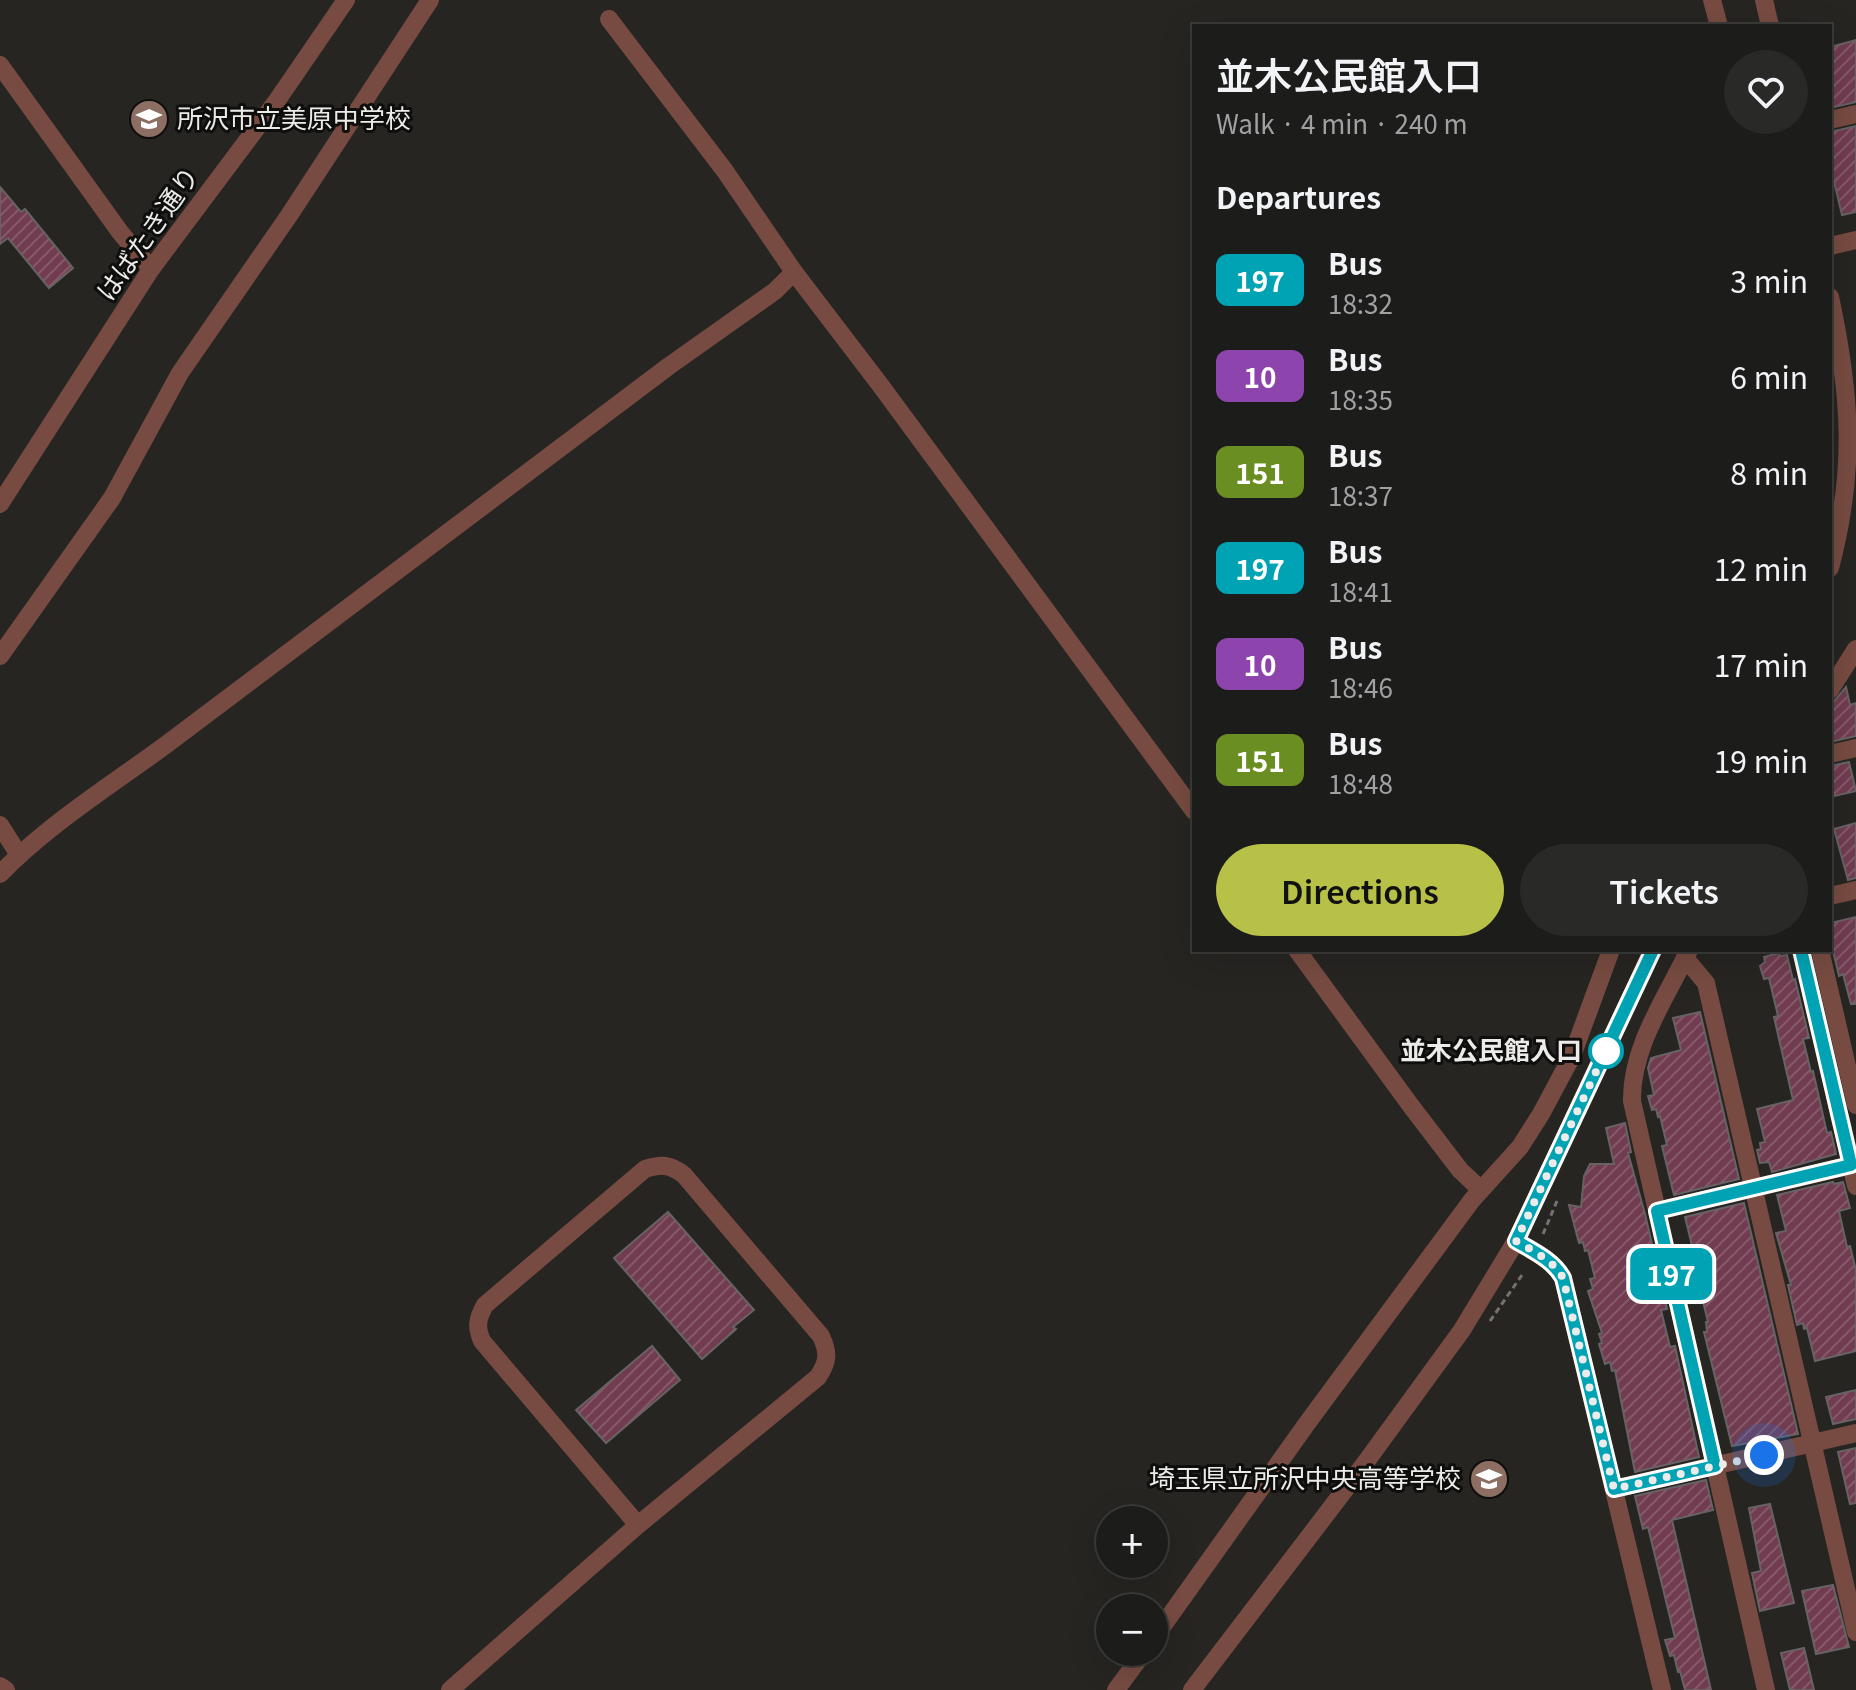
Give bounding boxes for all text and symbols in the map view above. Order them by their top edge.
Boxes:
text: 並木公民館入口 [1216,46,1482,101]
button: heart [1724,50,1808,134]
school or university icon: 所沢市立美原中学校 [128,98,170,140]
place label: 所沢市立美原中学校 [177,98,411,135]
text: Walk · 4 min · 240 m [1216,104,1468,141]
street label: はばたき通り [86,158,206,307]
text: Departures [1216,174,1381,218]
text: Bus [1328,240,1382,284]
text: 3 min [1730,258,1808,302]
text: 197 [1235,260,1285,300]
text: 18:32 [1328,284,1393,321]
text: Bus [1328,336,1382,380]
text: 6 min [1730,354,1808,398]
text: 10 [1243,356,1277,396]
text: 18:35 [1328,380,1393,417]
text: Bus [1328,432,1382,476]
text: 8 min [1730,450,1808,494]
text: 151 [1235,452,1285,492]
text: 18:37 [1328,476,1393,513]
text: Bus [1328,528,1382,572]
text: 12 min [1714,546,1808,590]
text: 197 [1235,548,1285,588]
text: 18:41 [1328,572,1393,609]
text: Bus [1328,624,1382,668]
text: 17 min [1714,642,1808,686]
text: 10 [1243,644,1277,684]
text: 18:46 [1328,668,1393,705]
text: Bus [1328,720,1382,764]
text: 19 min [1714,738,1808,782]
text: 151 [1235,740,1285,780]
text: 18:48 [1328,764,1393,801]
button: Directions [1216,844,1504,936]
button: Tickets [1520,844,1808,936]
place label: 並木公民館入口 [1400,1030,1582,1067]
marker: 並木公民館入口 [1589,1034,1623,1068]
line badge: 197 [1625,1248,1717,1300]
text: 197 [1646,1254,1696,1294]
your location [1744,1435,1784,1475]
place label: 埼玉県立所沢中央高等学校 [1149,1458,1461,1495]
school or university icon: 埼玉県立所沢中央高等学校 [1468,1458,1510,1500]
map controls [1096,1506,1168,1666]
button: + [1096,1506,1168,1578]
button: − [1096,1594,1168,1666]

